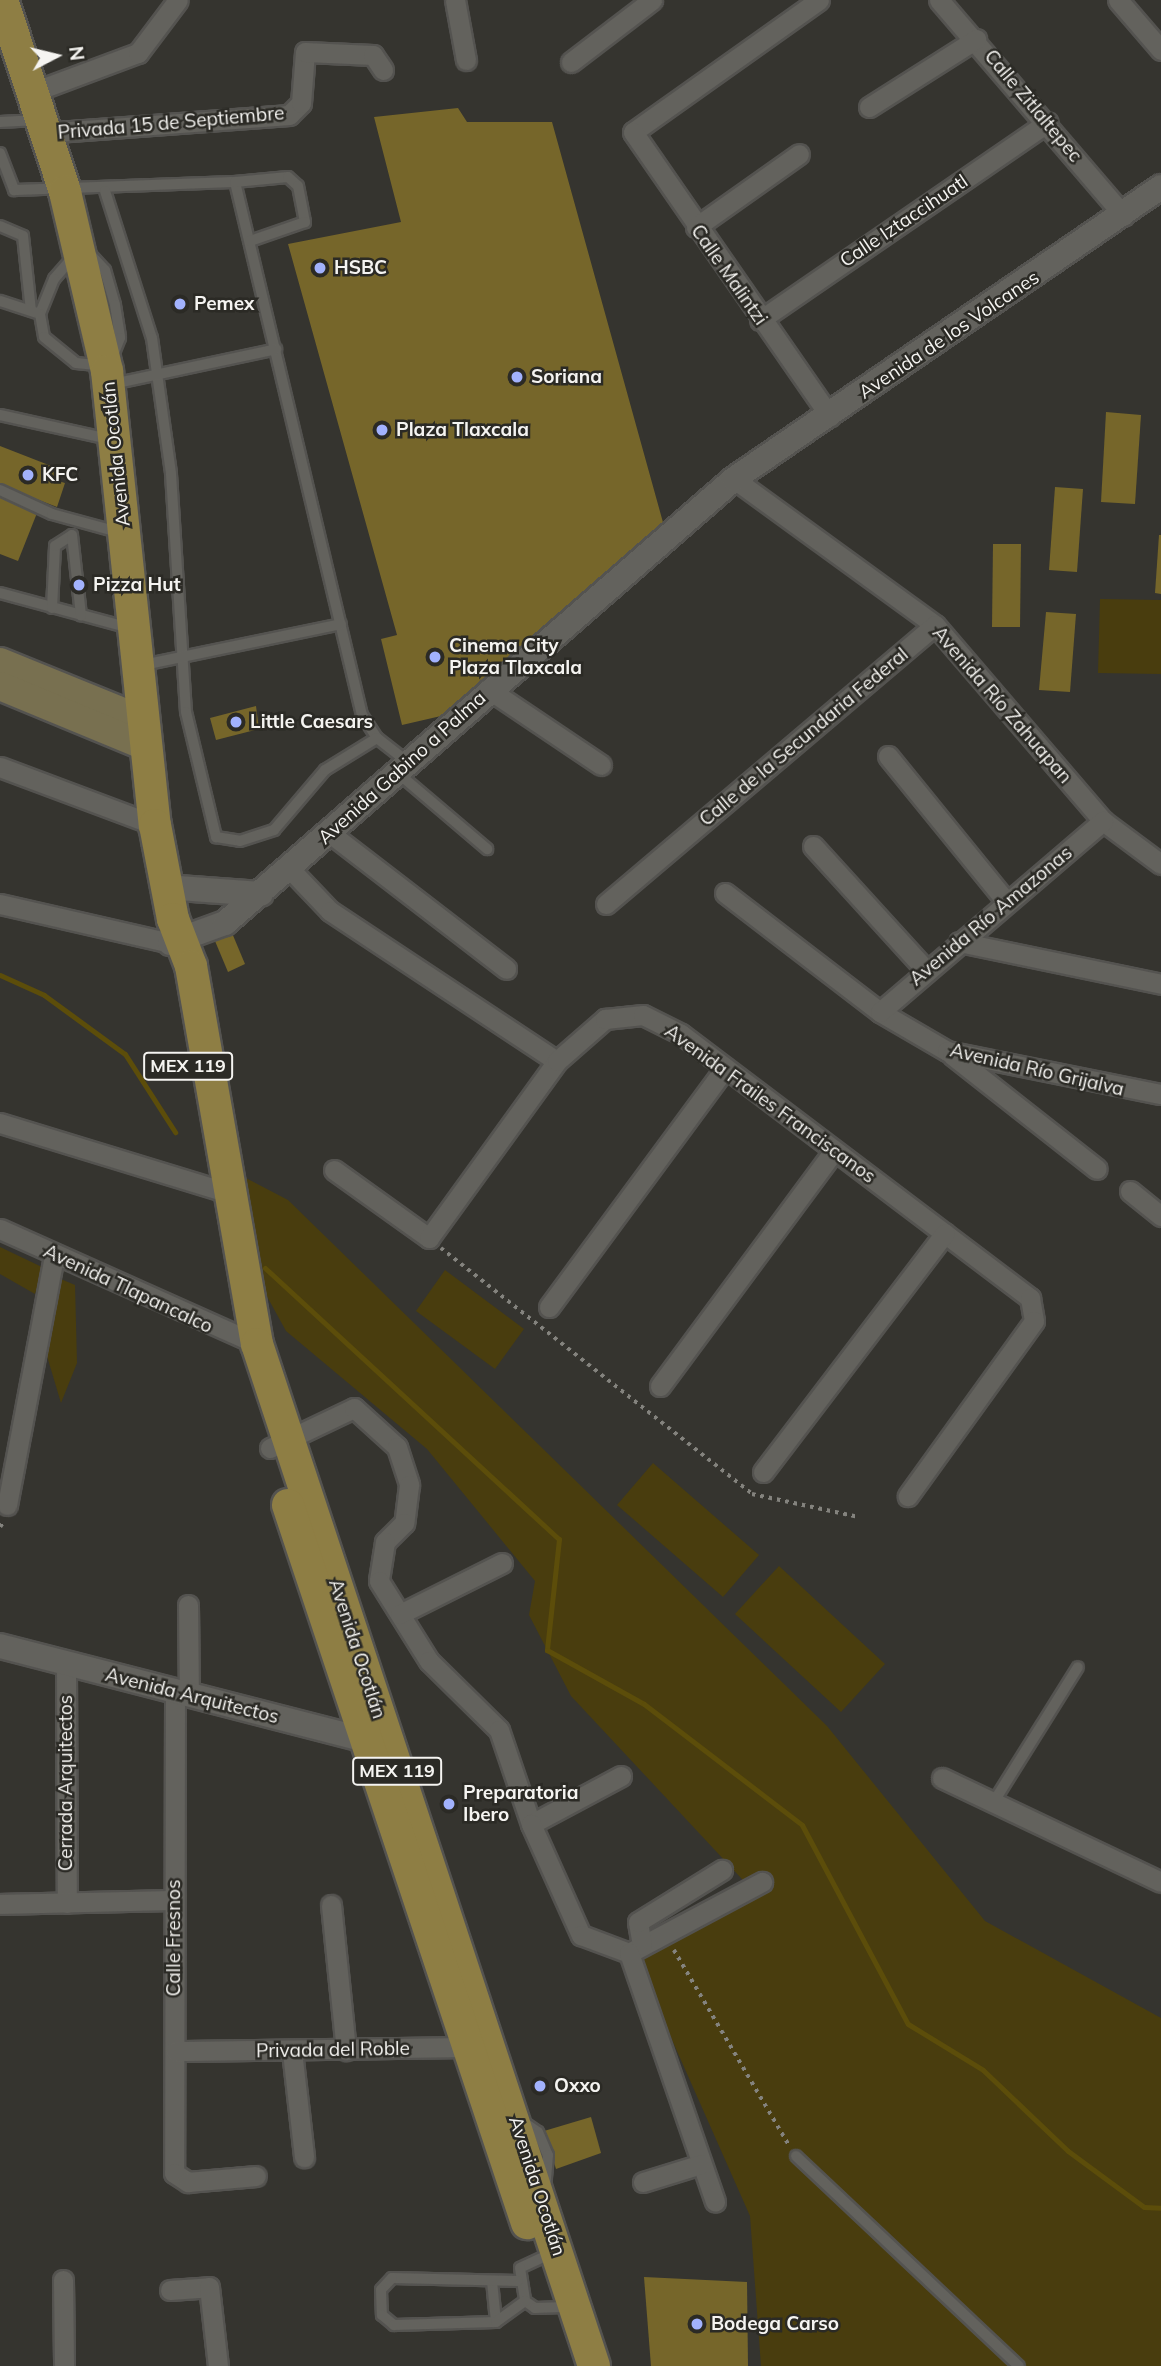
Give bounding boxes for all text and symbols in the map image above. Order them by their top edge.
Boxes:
north arrow [21,21,91,91]
text: N [64,45,90,62]
street label: Calle Zitlaltepec [979,45,1087,167]
street label: Privada 15 de Septiembre [57,102,285,144]
street label: Calle Iztaccihuatl [836,170,972,272]
street label: Calle Malintzi [686,220,772,330]
place label: HSBC [334,257,387,279]
marker: HSBC [312,260,328,276]
street label: Avenida de los Volcanes [854,266,1044,404]
place label: Pemex [194,293,254,315]
marker: Pemex [172,296,188,312]
place label: Soriana [531,366,602,388]
marker: Soriana [509,369,525,385]
street label: Avenida Ocotlán [97,380,135,528]
place label: Plaza Tlaxcala [396,419,529,441]
marker: Plaza Tlaxcala [374,422,390,438]
place label: KFC [42,464,78,486]
marker: KFC [20,467,36,483]
place label: Pizza Hut [93,574,181,596]
marker: Pizza Hut [71,577,87,593]
street label: Avenida Río Zahuapan [928,622,1076,788]
place label: Cinema City Plaza Tlaxcala [449,635,582,679]
street label: Calle de la Secundaria Federal [695,643,913,831]
marker: Cinema City Plaza Tlaxcala [427,649,443,665]
street label: Avenida Gabino a Palma [314,687,490,849]
place label: Little Caesars [250,711,373,733]
marker: Little Caesars [228,714,244,730]
street label: Avenida Río Amazonas [905,841,1077,991]
street label: Avenida Frailes Franciscanos [660,1020,880,1188]
street label: Avenida Río Grijalva [948,1039,1126,1101]
road number: MEX 119 [142,1051,234,1080]
street label: Avenida Tlapancalco [40,1240,216,1338]
street label: Avenida Ocotlán [324,1576,390,1722]
street label: Avenida Arquitectos [103,1663,281,1729]
street label: Cerrada Arquitectos [55,1695,77,1871]
road number: MEX 119 [352,1756,442,1786]
place label: Preparatoria Ibero [463,1782,578,1826]
marker: Preparatoria Ibero [441,1796,457,1812]
street label: Calle Fresnos [163,1880,185,1996]
street label: Privada del Roble [256,2037,410,2063]
place label: Oxxo [554,2075,601,2097]
marker: Oxxo [532,2078,548,2094]
street label: Avenida Ocotlán [504,2113,570,2259]
place label: Bodega Carso [711,2313,839,2335]
marker: Bodega Carso [689,2316,705,2332]

